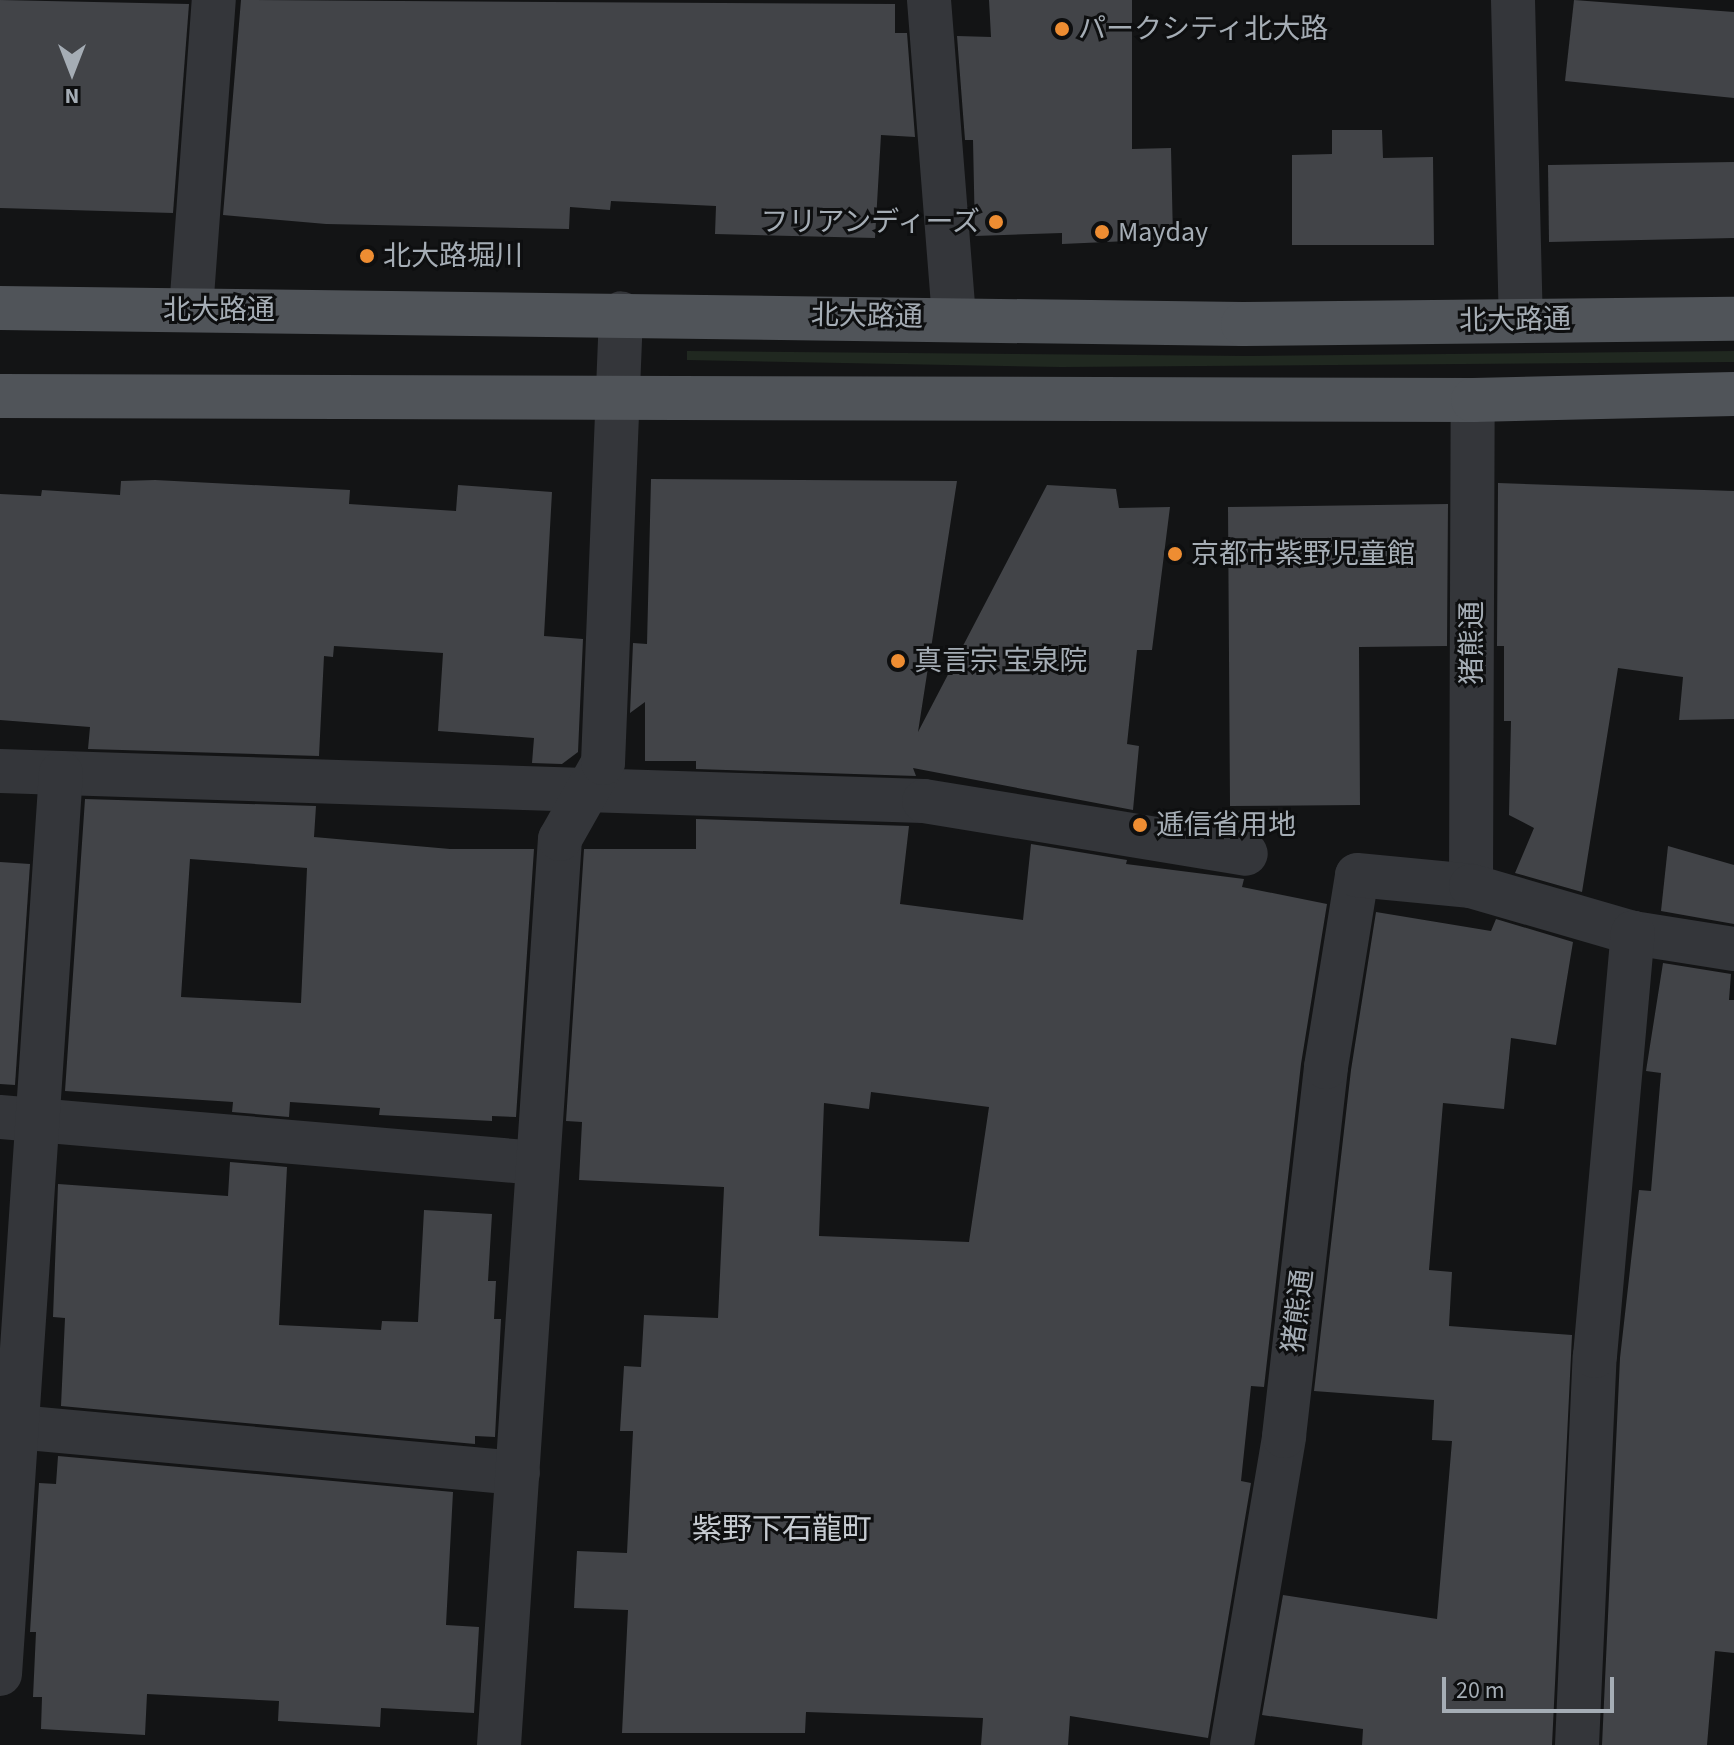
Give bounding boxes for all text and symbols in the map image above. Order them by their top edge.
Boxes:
place label: パークシティ北大路 [1078,12,1330,46]
marker: パークシティ北大路 [1053,20,1071,38]
north arrow [32,32,112,112]
text: N [65,80,79,112]
place label: フリアンディーズ [756,205,980,239]
marker: フリアンディーズ [987,213,1005,231]
place label: Mayday [1118,215,1208,249]
marker: Mayday [1093,223,1111,241]
place label: 北大路堀川 [383,239,523,273]
marker: 北大路堀川 [358,247,376,265]
street label: 北大路通 [163,293,275,327]
street label: 北大路通 [811,298,923,334]
street label: 北大路通 [1459,302,1571,338]
place label: 京都市紫野児童館 [1191,537,1415,571]
marker: 京都市紫野児童館 [1166,545,1184,563]
street label: 猪熊通 [1455,601,1489,685]
place label: 真言宗 宝泉院 [914,644,1088,678]
marker: 真言宗 宝泉院 [889,652,907,670]
place label: 逓信省用地 [1156,808,1296,842]
marker: 逓信省用地 [1131,816,1149,834]
street label: 猪熊通 [1276,1267,1320,1355]
district label: 紫野下石龍町 [692,1512,872,1548]
scale bar [1446,1661,1618,1711]
text: 20 m [1456,1673,1505,1708]

